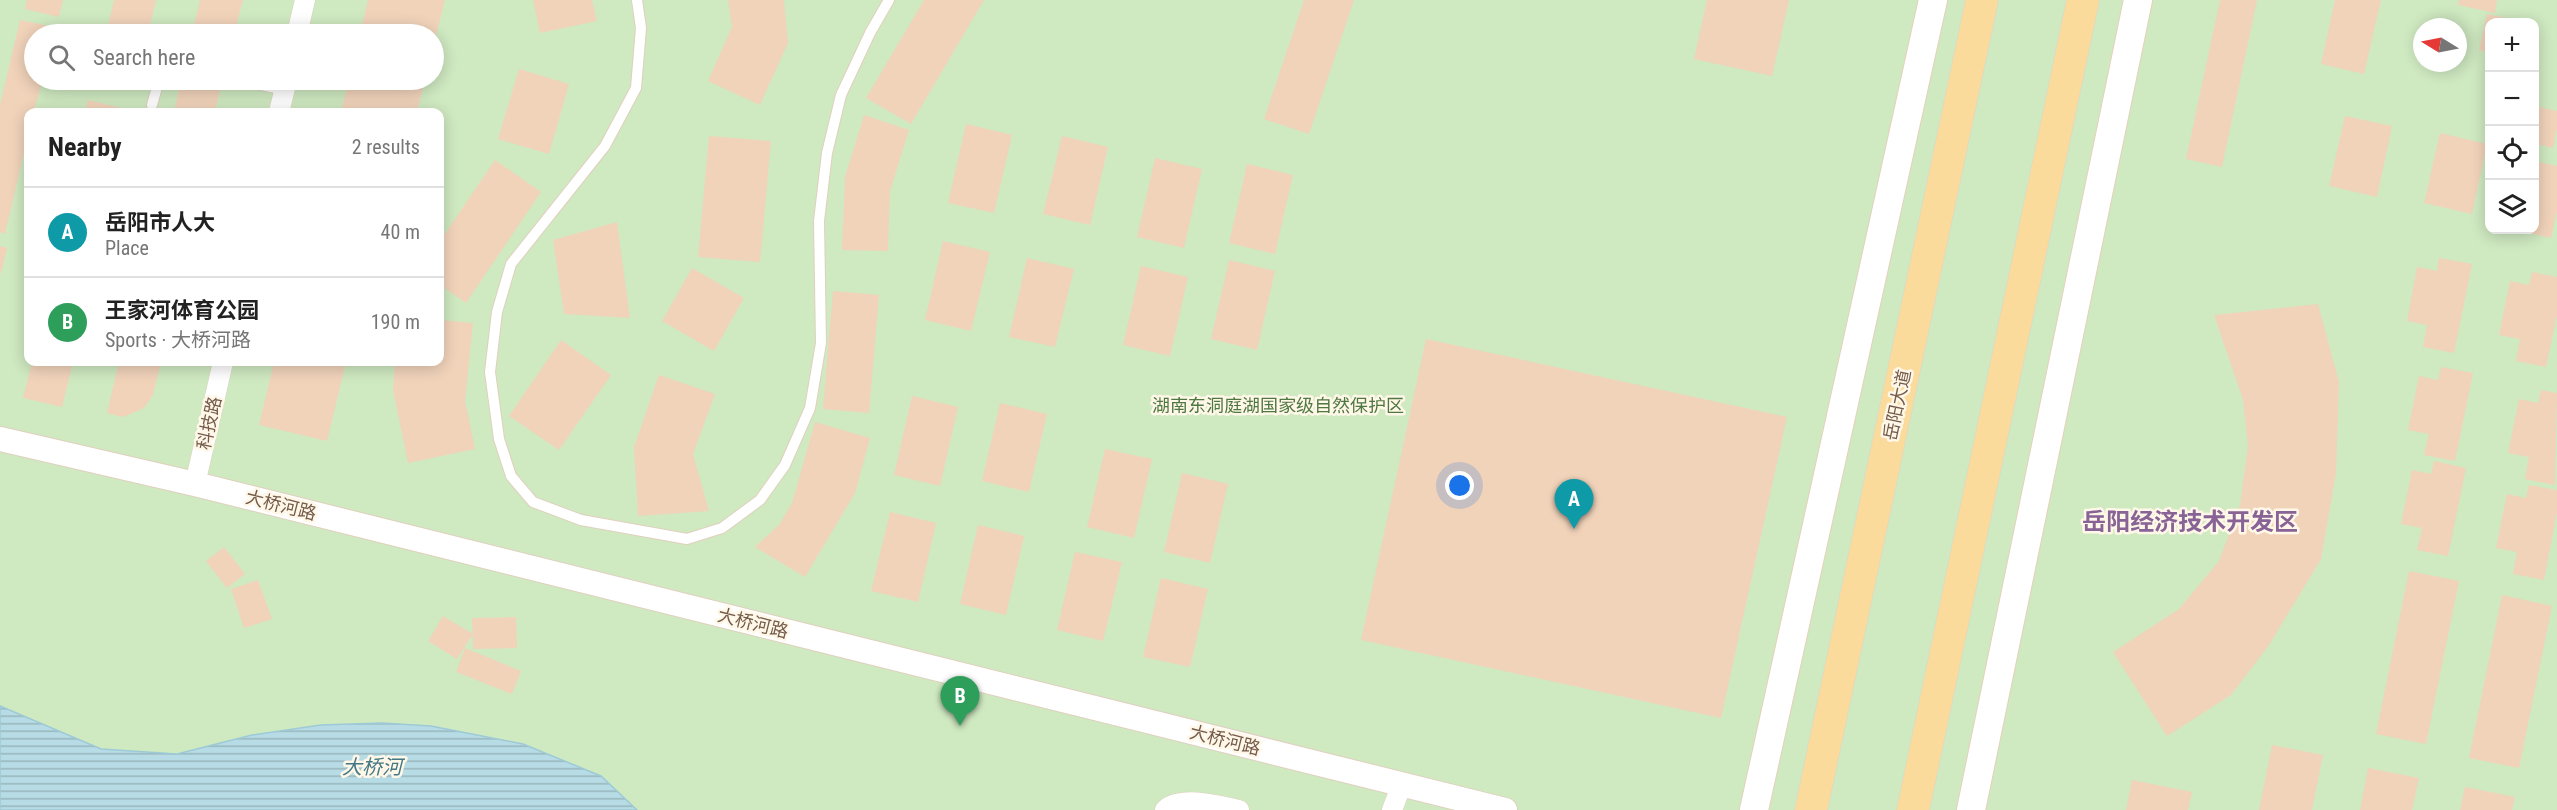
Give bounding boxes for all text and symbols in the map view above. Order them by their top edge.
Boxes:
north arrow [2413,18,2467,72]
map controls [2485,18,2539,234]
button: + [2485,18,2539,72]
search box [24,24,444,90]
icon: search [45,41,78,74]
text: Search here [93,45,195,70]
button: − [2485,72,2539,126]
button: locate [2485,126,2539,180]
text: Nearby [48,132,122,162]
text: 2 results [352,135,420,159]
button: layers [2485,180,2539,234]
text: 岳阳市人大 [105,210,215,235]
text: A [62,220,73,244]
text: 40 m [381,220,420,244]
text: Place [105,236,149,260]
text: 王家河体育公园 [105,298,259,323]
text: B [62,310,73,334]
text: 190 m [371,310,420,334]
text: Sports · 大桥河路 [105,328,251,352]
street label: 岳阳大道 [1879,368,1915,442]
street label: 科技路 [193,394,225,452]
park label: 湖南东洞庭湖国家级自然保护区 [1152,395,1404,416]
your location [1445,471,1474,500]
pin: A [1554,480,1594,529]
street label: 大桥河路 [244,486,318,524]
district label: 岳阳经济技术开发区 [2082,508,2298,536]
street label: 大桥河路 [716,604,790,642]
pin: B [940,676,980,726]
street label: 大桥河路 [1188,721,1262,759]
water label: 大桥河 [342,755,406,779]

